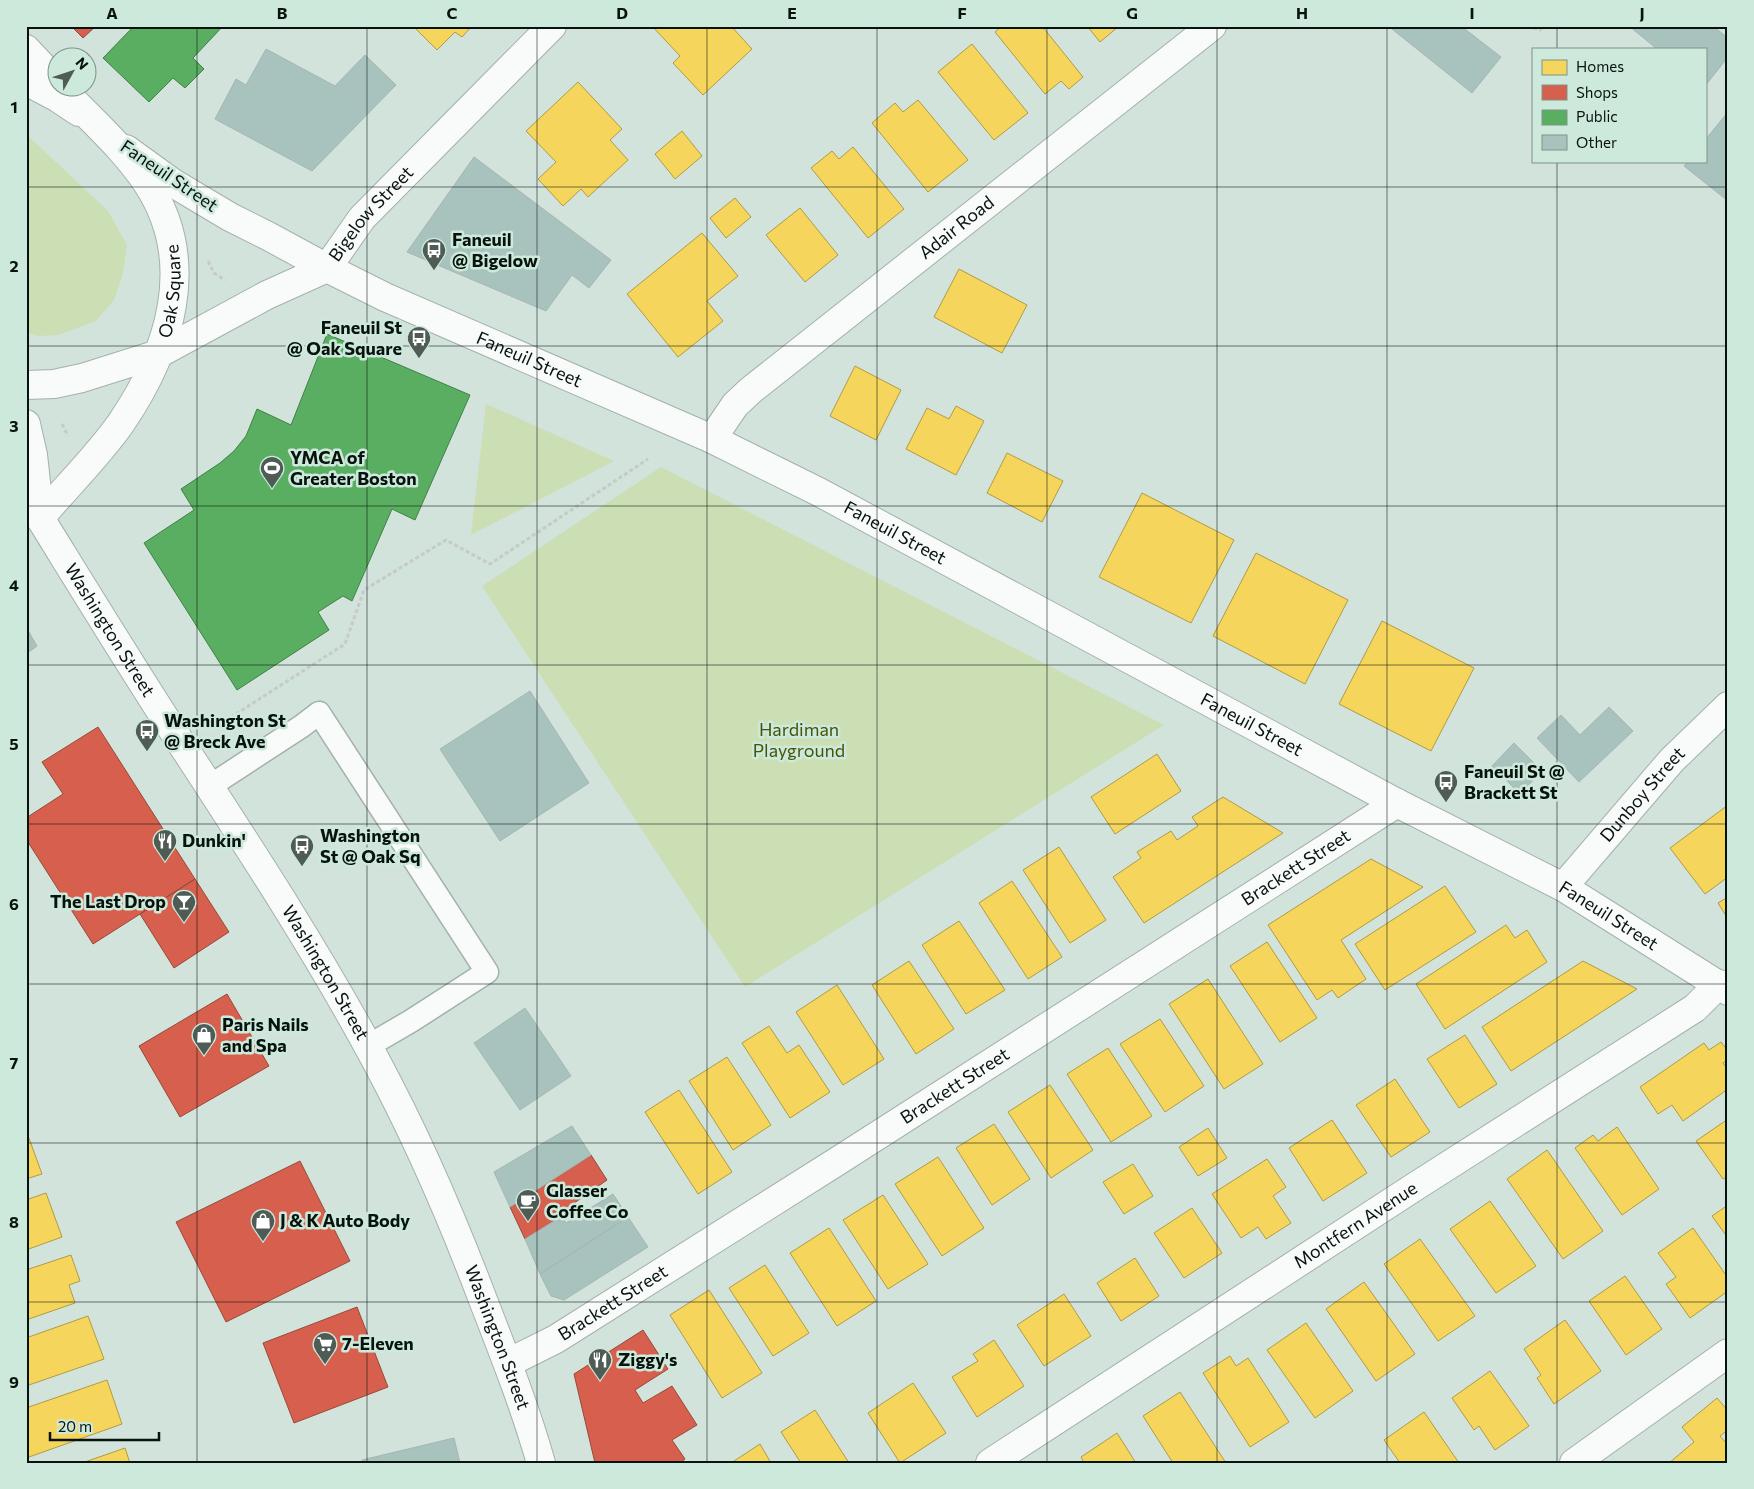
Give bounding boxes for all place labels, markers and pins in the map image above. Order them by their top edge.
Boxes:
place label: Faneuil @ Bigelow [452,228,538,271]
bus stop icon: Faneuil @ Bigelow [421,237,447,271]
place label: Faneuil St @ Oak Square [287,316,402,359]
bus stop icon: Faneuil St @ Oak Square [406,325,432,359]
place label: YMCA of Greater Boston [290,446,417,489]
sports icon: YMCA of Greater Boston [259,455,285,489]
place label: Washington St @ Breck Ave [164,709,286,752]
bus stop icon: Washington St @ Breck Ave [134,718,160,752]
place label: Faneuil St @ Brackett St [1464,760,1565,803]
bus stop icon: Faneuil St @ Brackett St [1433,769,1459,803]
place label: Washington St @ Oak Sq [320,824,420,867]
restaurant icon: Dunkin' [152,828,178,862]
place label: Dunkin' [182,829,246,851]
bus stop icon: Washington St @ Oak Sq [289,833,315,867]
bar icon: The Last Drop [171,889,197,923]
place label: The Last Drop [50,890,166,912]
place label: Paris Nails and Spa [222,1013,309,1056]
shop icon: Paris Nails and Spa [191,1022,217,1056]
place label: Glasser Coffee Co [546,1179,629,1222]
cafe icon: Glasser Coffee Co [515,1188,541,1222]
shop icon: J & K Auto Body [250,1208,276,1242]
place label: J & K Auto Body [280,1209,410,1231]
supermarket icon: 7-Eleven [312,1331,338,1365]
place label: 7-Eleven [342,1332,414,1354]
restaurant icon: Ziggy's [587,1347,613,1381]
place label: Ziggy's [618,1348,678,1370]

